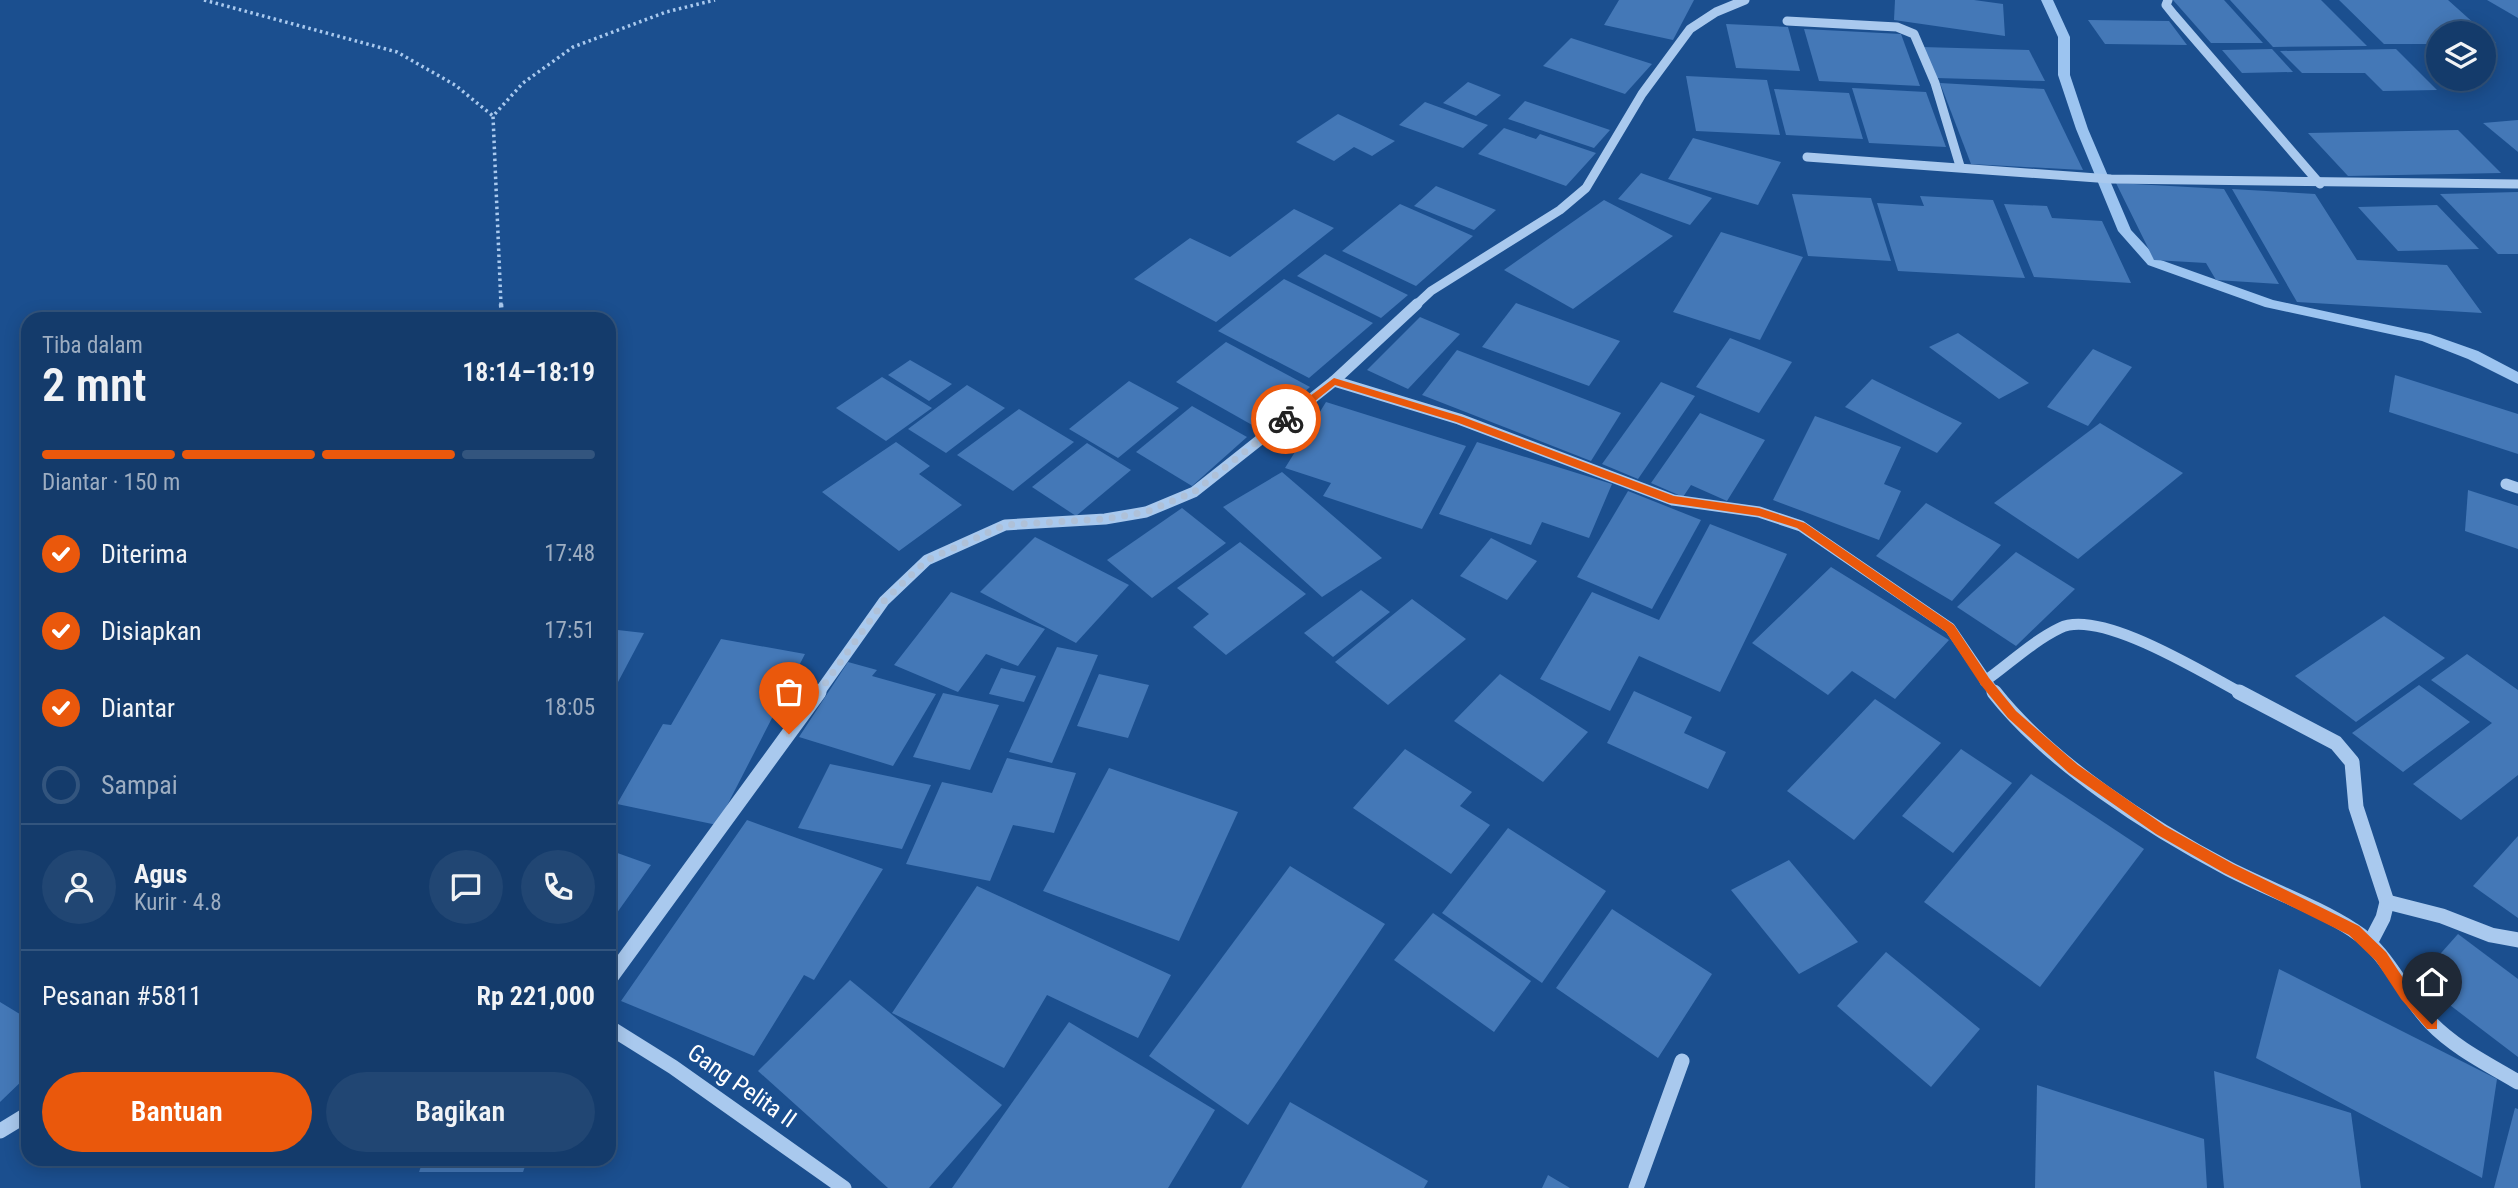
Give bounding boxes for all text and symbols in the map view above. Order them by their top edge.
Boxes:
map controls [2426,21,2496,91]
button: layers [2426,21,2496,91]
text: Tiba dalam [42,332,143,359]
text: 18:14–18:19 [462,357,595,387]
text: 2 mnt [42,358,147,412]
courier [1251,384,1321,454]
icon: bike [1267,400,1305,438]
text: Diantar · 150 m [42,469,180,496]
icon: check [42,535,80,573]
text: Diterima [101,539,188,569]
text: 17:48 [544,540,595,567]
icon: check [42,612,80,650]
text: Disiapkan [101,616,202,646]
text: 17:51 [544,617,595,644]
pin [759,662,819,734]
icon: bag [770,673,808,711]
icon: check [42,689,80,727]
text: Diantar [101,693,175,723]
text: 18:05 [544,694,595,721]
text: Sampai [101,770,178,800]
button: person [42,850,116,924]
button: chat [429,850,503,924]
button: phone [521,850,595,924]
text: Agus [134,859,187,889]
text: Kurir · 4.8 [134,889,222,916]
pin [2402,952,2462,1024]
icon: home [2413,963,2451,1001]
text: Pesanan #5811 [42,981,202,1011]
text: Rp 221,000 [477,981,595,1011]
street label: Gang Pelita II [682,1038,802,1134]
button: Bantuan [42,1072,312,1152]
button: Bagikan [326,1072,595,1152]

